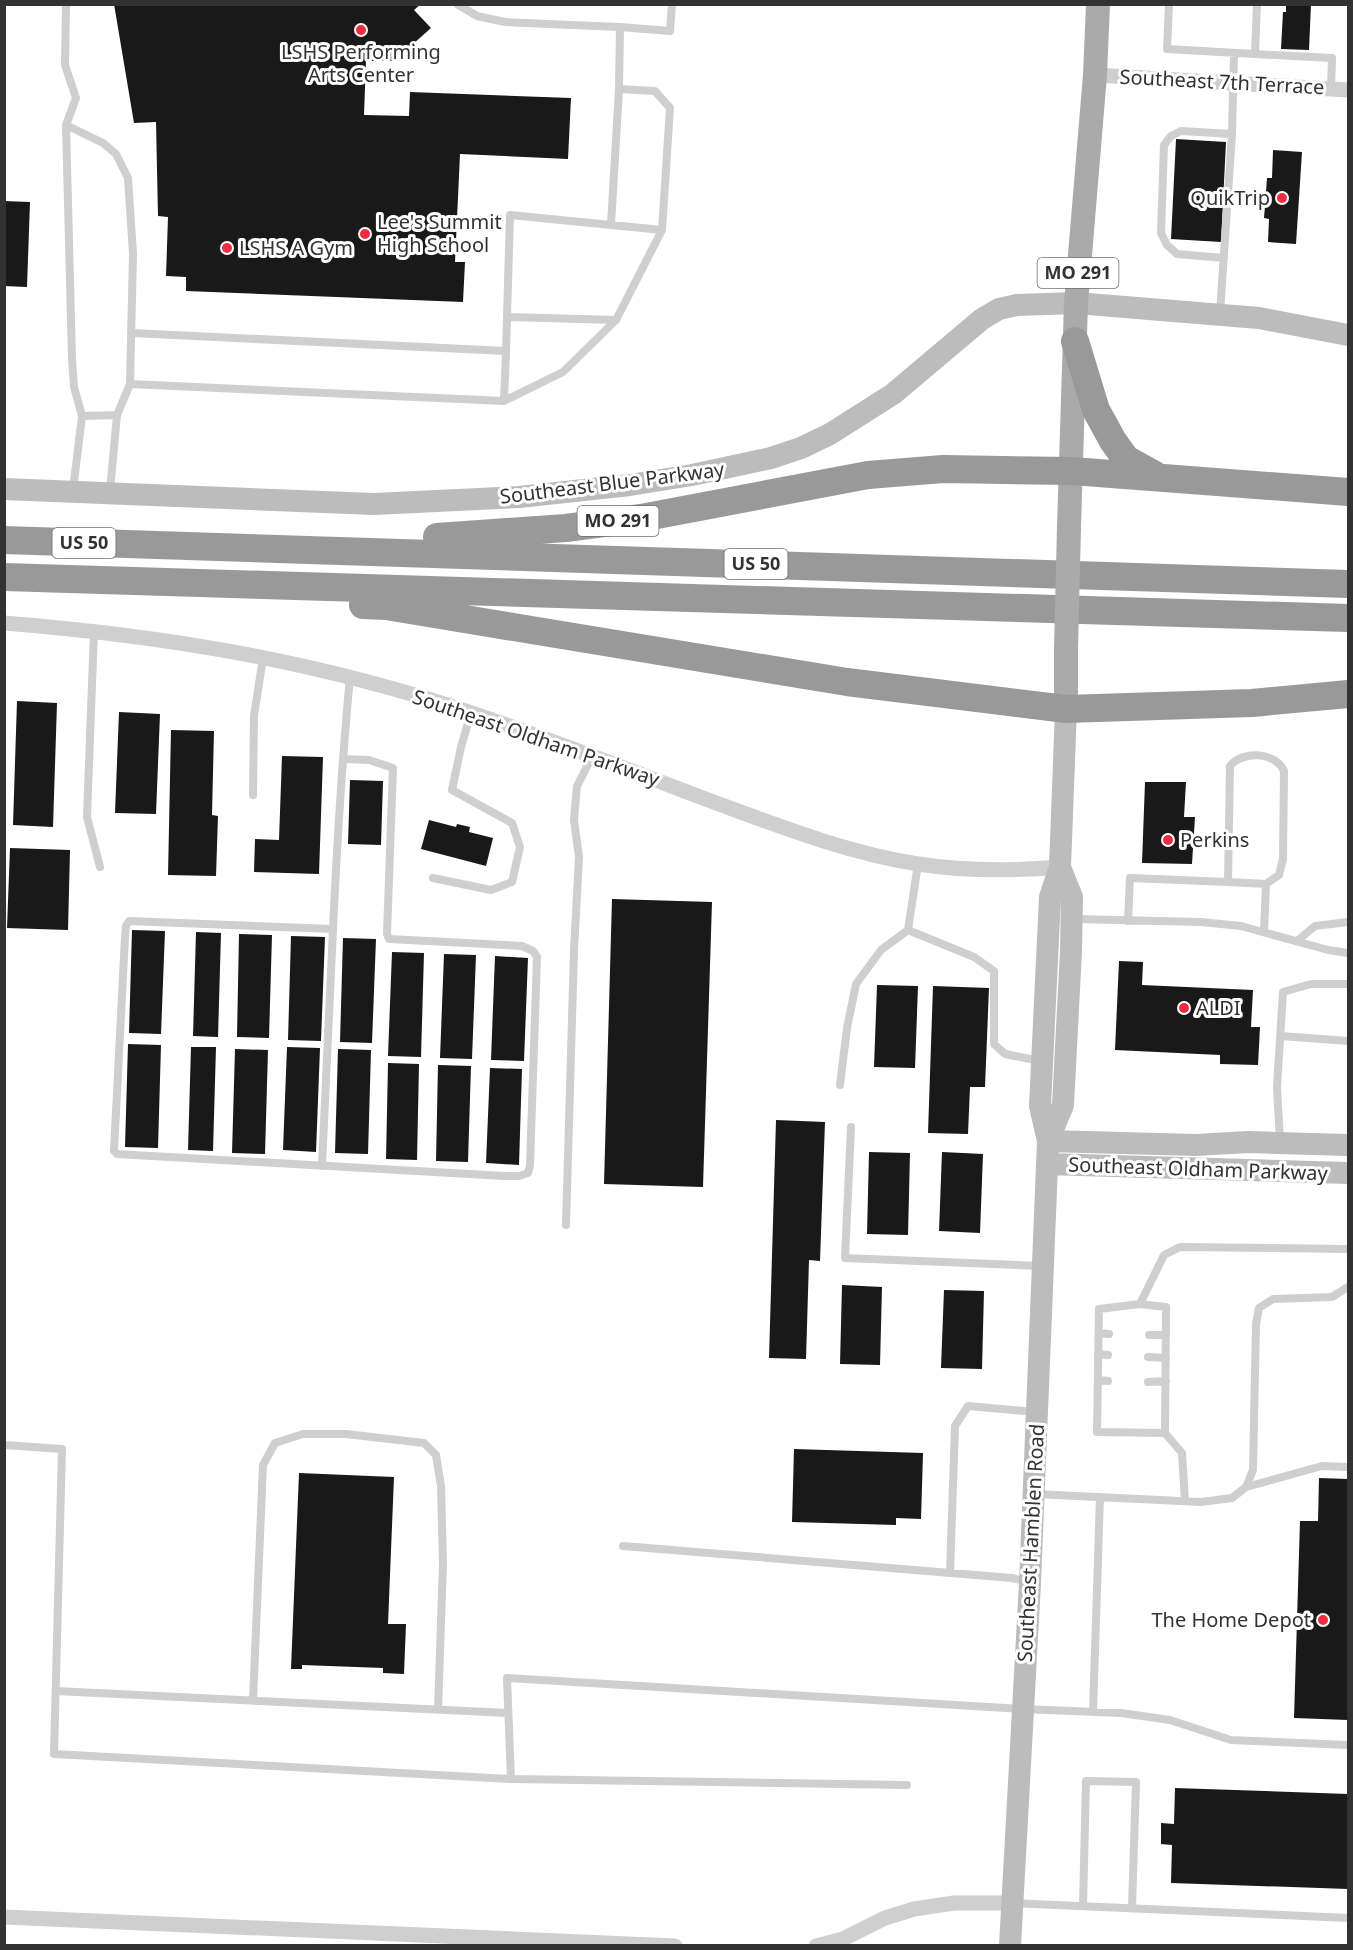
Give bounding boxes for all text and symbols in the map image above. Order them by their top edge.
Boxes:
marker: LSHS Performing Arts Center [354,23,368,37]
place label: LSHS Performing Arts Center [281,38,441,88]
street label: Southeast 7th Terrace [1119,63,1325,100]
place label: QuikTrip [1190,184,1270,211]
marker: QuikTrip [1275,191,1289,205]
place label: Lee's Summit High School [377,208,502,258]
marker: Lee's Summit High School [358,227,372,241]
place label: LSHS A Gym [239,234,353,261]
marker: LSHS A Gym [220,241,234,255]
road number: MO 291 [1038,258,1118,288]
street label: Southeast Blue Parkway [498,455,726,510]
road number: MO 291 [578,506,658,536]
road number: US 50 [52,528,116,558]
road number: US 50 [724,549,788,579]
street label: Southeast Oldham Parkway [409,683,664,793]
place label: Perkins [1180,826,1249,853]
marker: Perkins [1161,833,1175,847]
place label: ALDI [1196,994,1241,1021]
marker: ALDI [1177,1001,1191,1015]
street label: Southeast Oldham Parkway [1068,1150,1329,1187]
street label: Southeast Hamblen Road [1011,1423,1050,1663]
place label: The Home Depot [1151,1606,1311,1633]
marker: The Home Depot [1316,1613,1330,1627]

